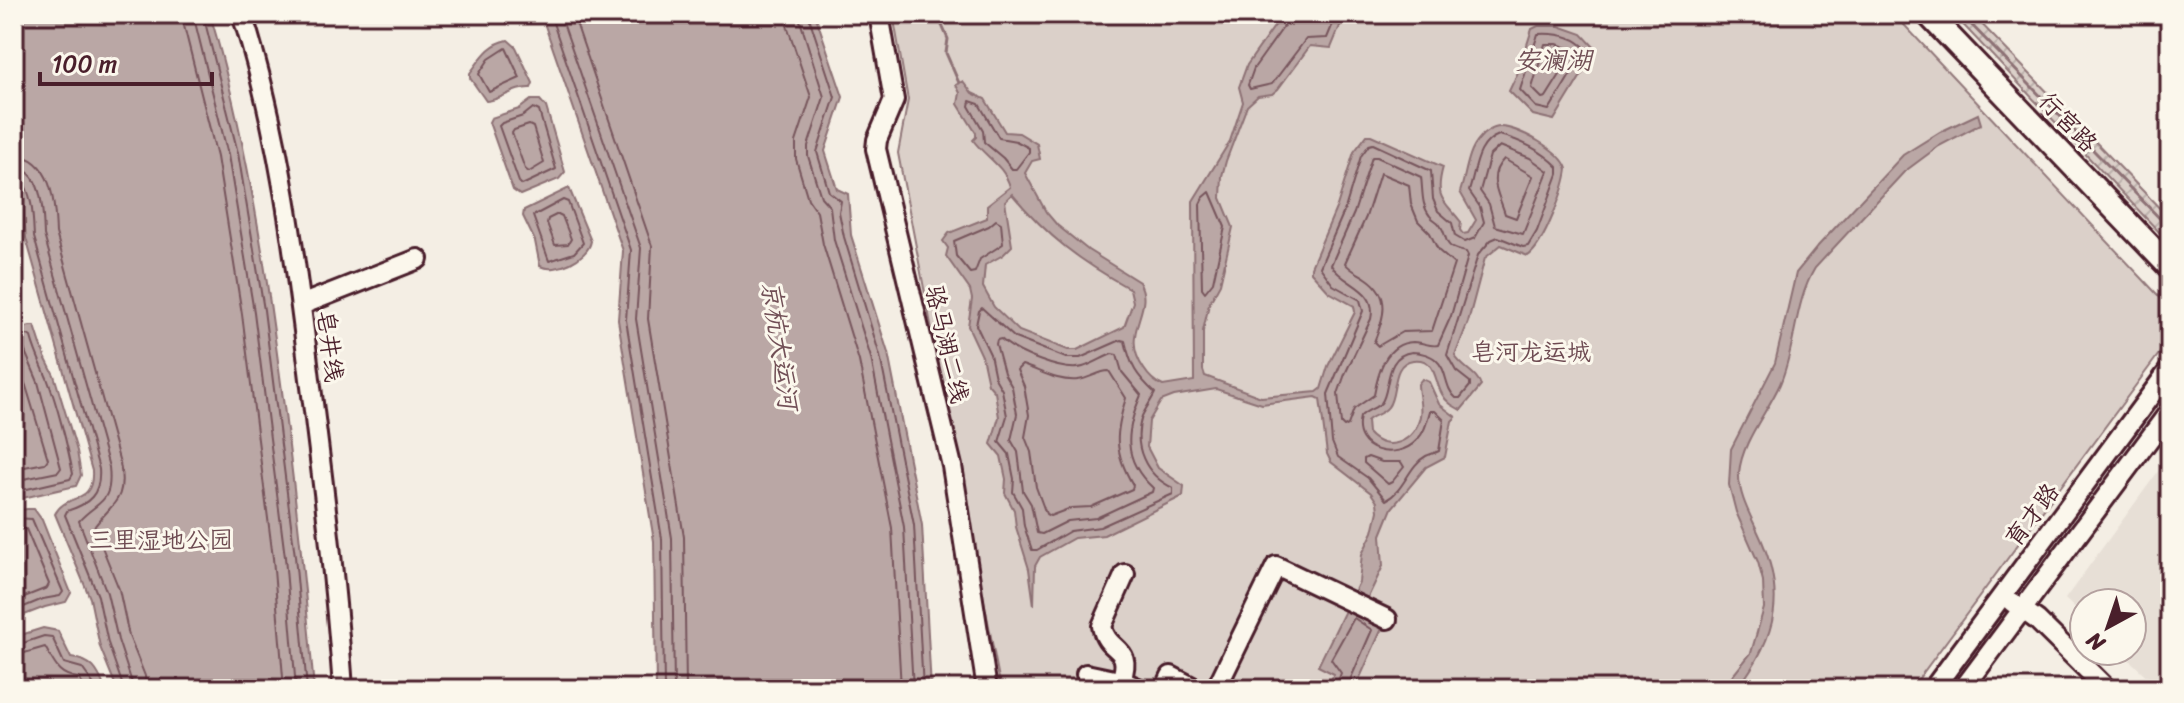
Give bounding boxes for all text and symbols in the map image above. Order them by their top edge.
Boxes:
scale bar [40,36,212,86]
water label: 安澜湖 [1514,37,1595,83]
text: 100 m [52,43,117,85]
street label: 行宫路 [2028,82,2108,162]
water label: 京杭大运河 [748,277,812,417]
street label: 骆马湖二线 [913,281,981,407]
street label: 皂井线 [305,308,355,384]
park label: 皂河龙运城 [1471,331,1591,373]
street label: 育才路 [1994,474,2070,556]
park label: 三里湿地公园 [89,519,233,561]
north arrow [2068,587,2148,667]
text: N [2077,622,2115,662]

